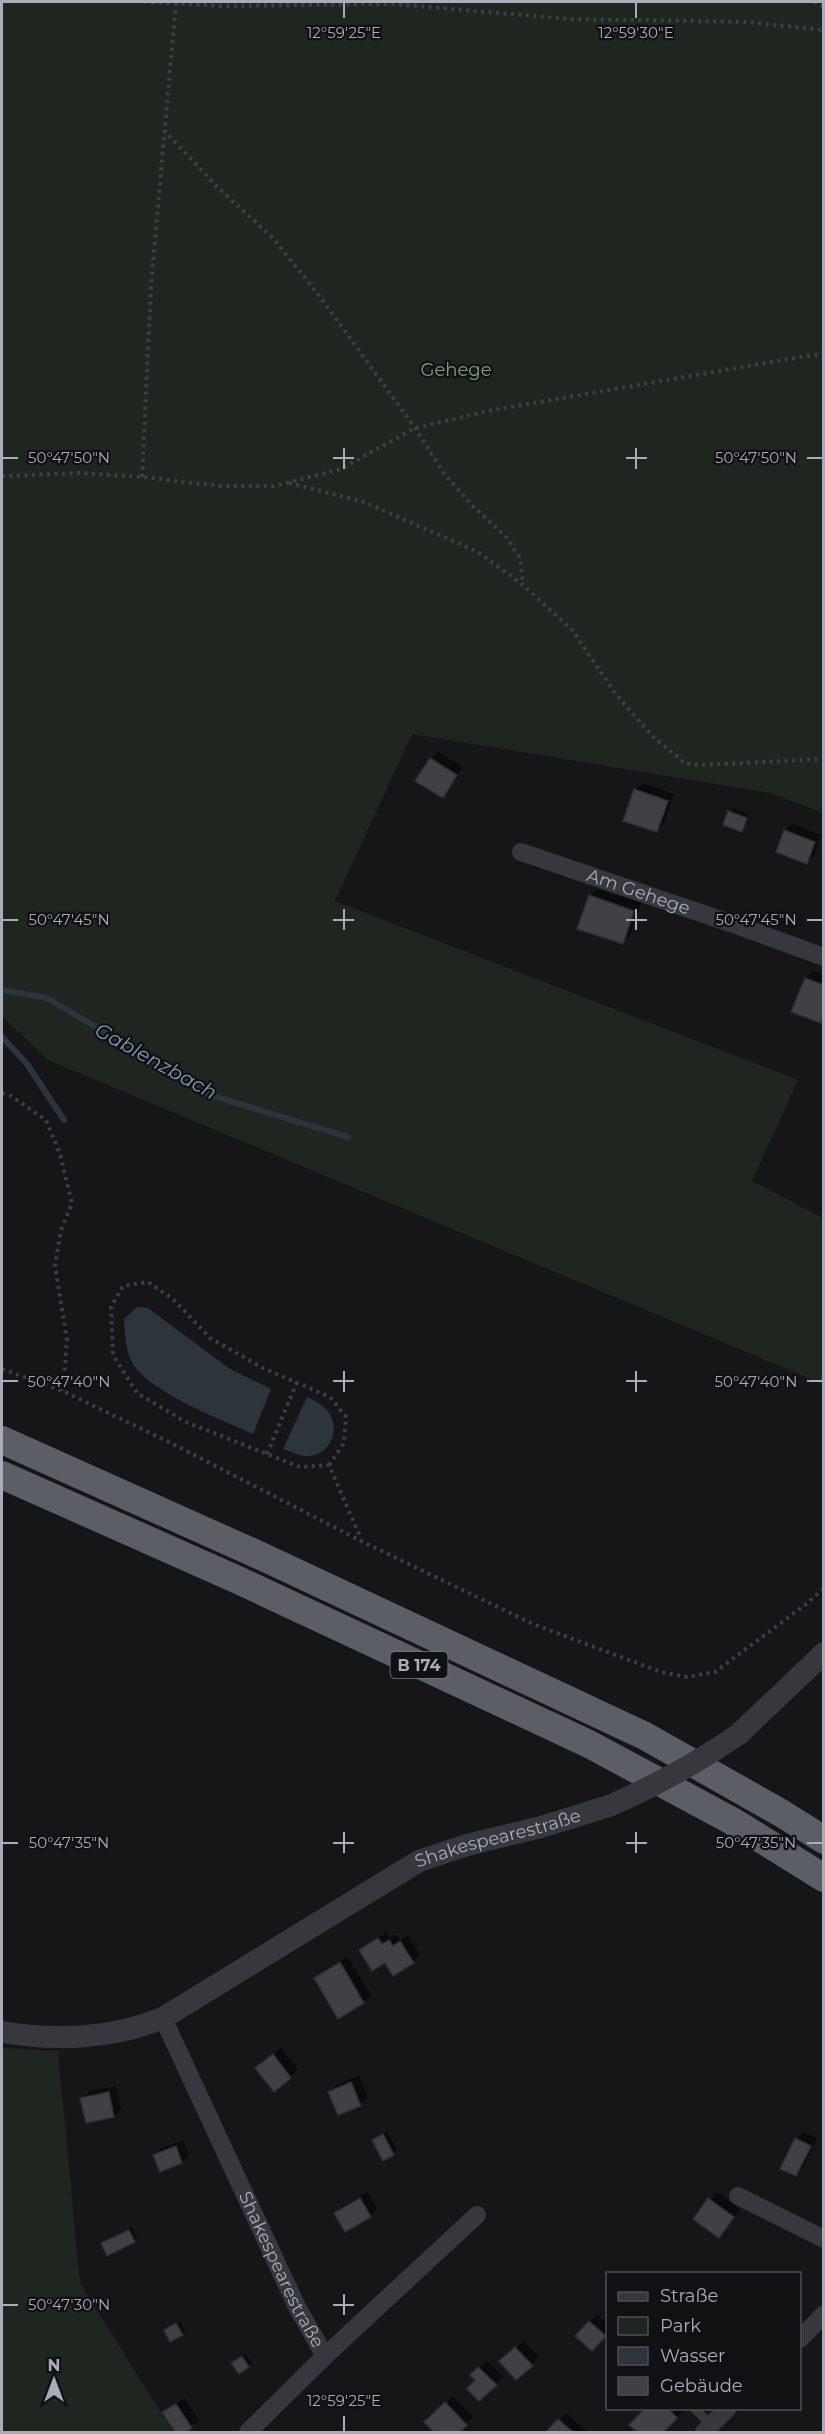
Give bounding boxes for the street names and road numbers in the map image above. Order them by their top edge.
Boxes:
street label: Am Gehege [584,864,693,920]
road number: B 174 [390,1652,448,1678]
street label: Shakespearestraße [412,1804,583,1873]
street label: Shakespearestraße [234,2188,329,2352]

